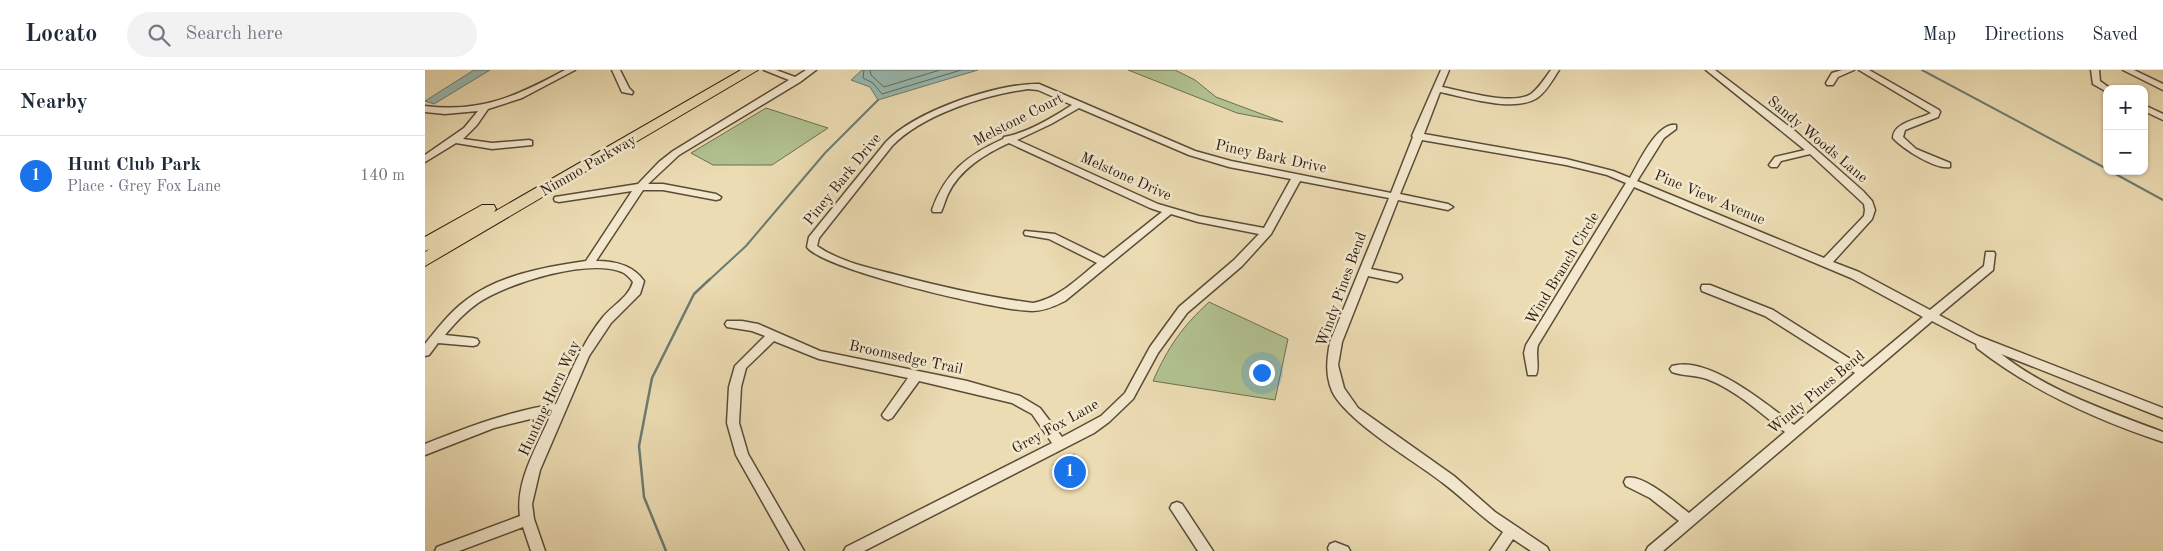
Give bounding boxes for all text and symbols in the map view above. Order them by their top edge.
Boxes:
search box [127,12,477,57]
icon: search [145,21,173,49]
text: Locato [25,23,97,47]
text: Search here [185,25,283,44]
text: Map [1923,26,1956,44]
text: Directions [1984,26,2064,44]
text: Saved [2092,26,2138,44]
map controls [2103,85,2148,175]
button: + [2103,85,2148,130]
street label: Melstone Court [971,91,1066,149]
text: Nearby [20,92,88,113]
street label: Sandy Woods Lane [1764,94,1870,186]
button: − [2103,130,2148,175]
street label: Piney Bark Drive [802,131,885,229]
street label: Nimmo Parkway [538,133,639,200]
street label: Piney Bark Drive [1214,138,1328,177]
street label: Melstone Drive [1078,151,1173,204]
text: Hunt Club Park [67,156,201,175]
text: 1 [31,168,41,184]
text: 140 m [360,168,405,184]
street label: Pine View Avenue [1652,168,1767,229]
text: Place · Grey Fox Lane [67,179,221,195]
street label: Wind Branch Circle [1524,210,1603,328]
street label: Windy Pines Bend [1315,230,1370,349]
street label: Hunting Horn Way [517,339,584,459]
street label: Broomsedge Trail [847,339,964,378]
street label: Windy Pines Bend [1766,349,1868,438]
your location [1249,360,1275,386]
street label: Grey Fox Lane [1010,397,1102,457]
pin: 1 [1054,453,1086,491]

